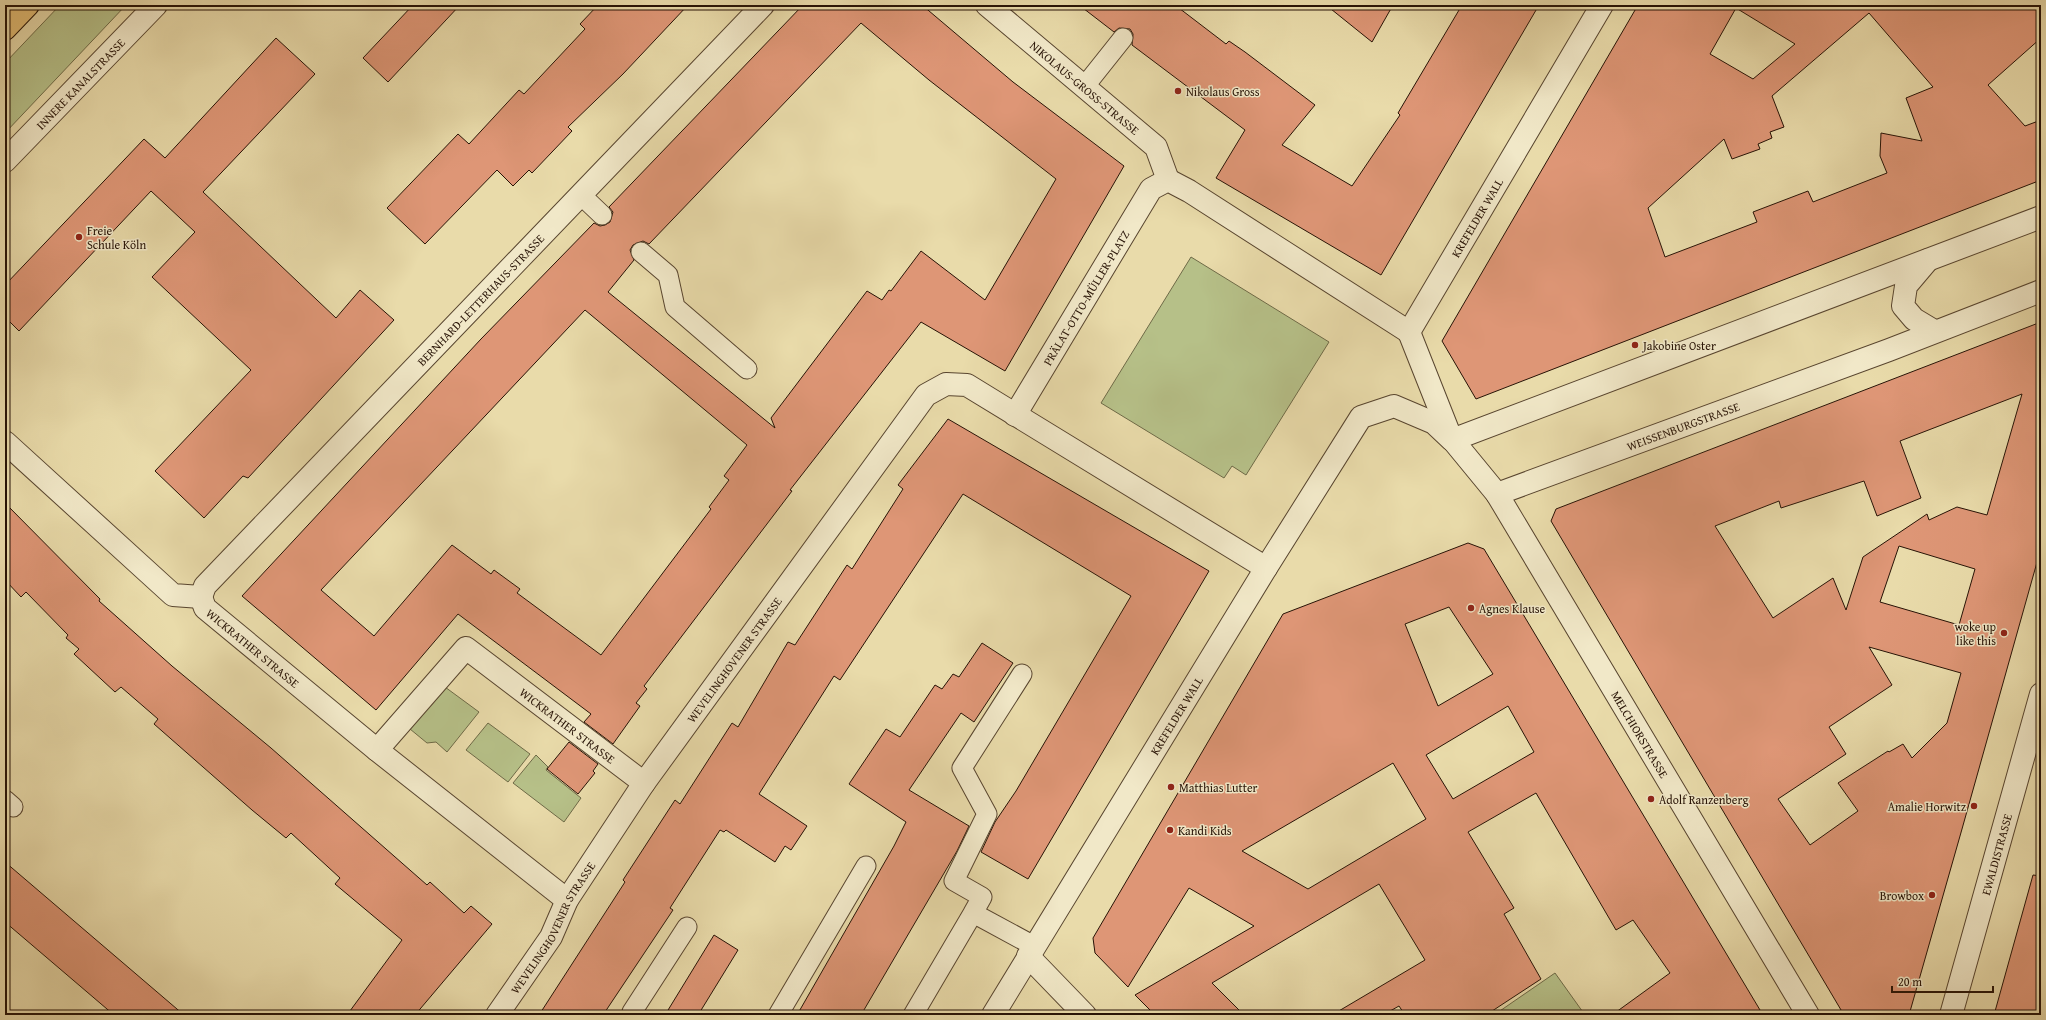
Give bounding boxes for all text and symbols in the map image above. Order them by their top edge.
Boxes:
street label: INNERE KANALSTRASSE [32,34,128,133]
street label: NIKOLAUS-GROSS-STRASSE [1027,36,1143,138]
place label: Nikolaus Gross [1186,83,1260,100]
marker: Nikolaus Gross [1173,86,1183,96]
street label: KREFELDER WALL [1447,175,1507,260]
place label: Freie Schule Köln [87,222,146,253]
street label: PRÄLAT-OTTO-MÜLLER-PLATZ [1038,227,1133,368]
street label: BERNHARD-LETTERHAUS-STRASSE [413,230,548,369]
marker: Freie Schule Köln [74,232,84,242]
place label: Jakobine Oster [1641,337,1716,354]
marker: Jakobine Oster [1630,340,1640,350]
street label: WEISSENBURGSTRASSE [1624,397,1742,454]
street label: WEVELINGHOVENER STRASSE [682,593,785,726]
place label: Agnes Klause [1479,600,1545,617]
marker: Agnes Klause [1466,603,1476,613]
street label: WICKRATHER STRASSE [203,604,303,691]
place label: woke up like this [1954,618,1997,649]
marker: woke up like this [1999,628,2009,638]
street label: KREFELDER WALL [1145,673,1207,758]
street label: WICKRATHER STRASSE [516,683,619,767]
street label: MELCHIORSTRASSE [1608,687,1673,781]
place label: Matthias Lutter [1179,779,1258,796]
marker: Matthias Lutter [1166,782,1176,792]
place label: Adolf Ranzenberg [1659,791,1748,808]
marker: Adolf Ranzenberg [1646,794,1656,804]
place label: Amalie Horwitz [1888,798,1966,815]
marker: Amalie Horwitz [1969,801,1979,811]
street label: EWALDISTRASSE [1977,811,2016,897]
place label: Kandi Kids [1178,822,1232,839]
marker: Kandi Kids [1165,825,1175,835]
street label: WEVELINGHOVENER STRASSE [506,858,599,997]
place label: Browbox [1880,887,1925,904]
marker: Browbox [1927,890,1937,900]
scale bar [1892,968,1993,994]
text: 20 m [1898,973,1922,990]

